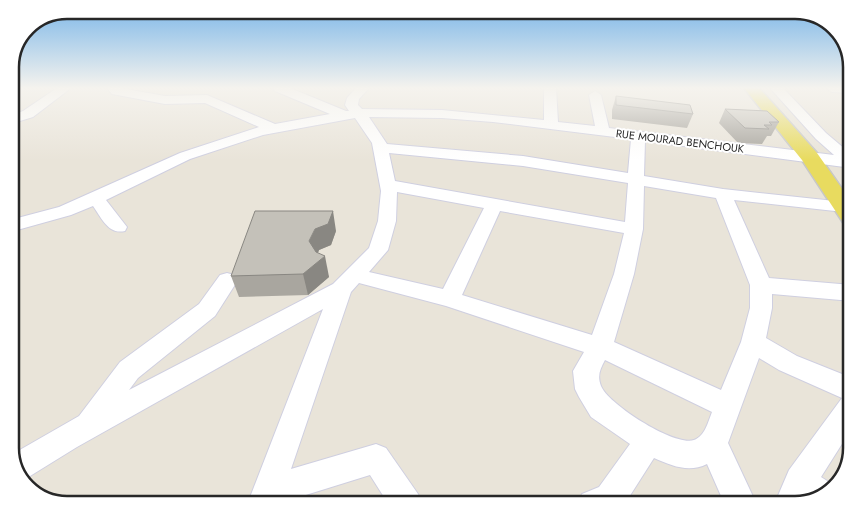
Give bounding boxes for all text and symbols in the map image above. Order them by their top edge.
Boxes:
street label: RUE MOURAD BENCHOUK [615,125,746,157]

